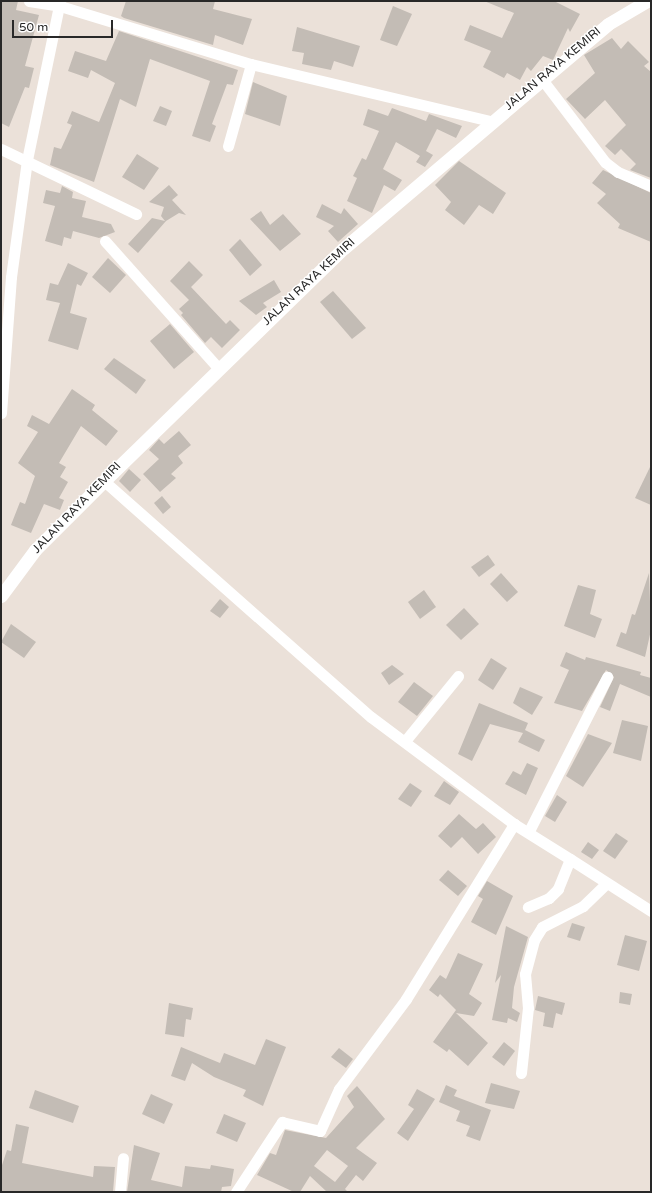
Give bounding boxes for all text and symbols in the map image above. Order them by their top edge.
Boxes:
scale bar [14,12,115,38]
text: 50 m [19,20,48,34]
street label: JALAN RAYA KEMIRI [502,24,604,114]
street label: JALAN RAYA KEMIRI [260,235,358,329]
street label: JALAN RAYA KEMIRI [30,459,124,557]

